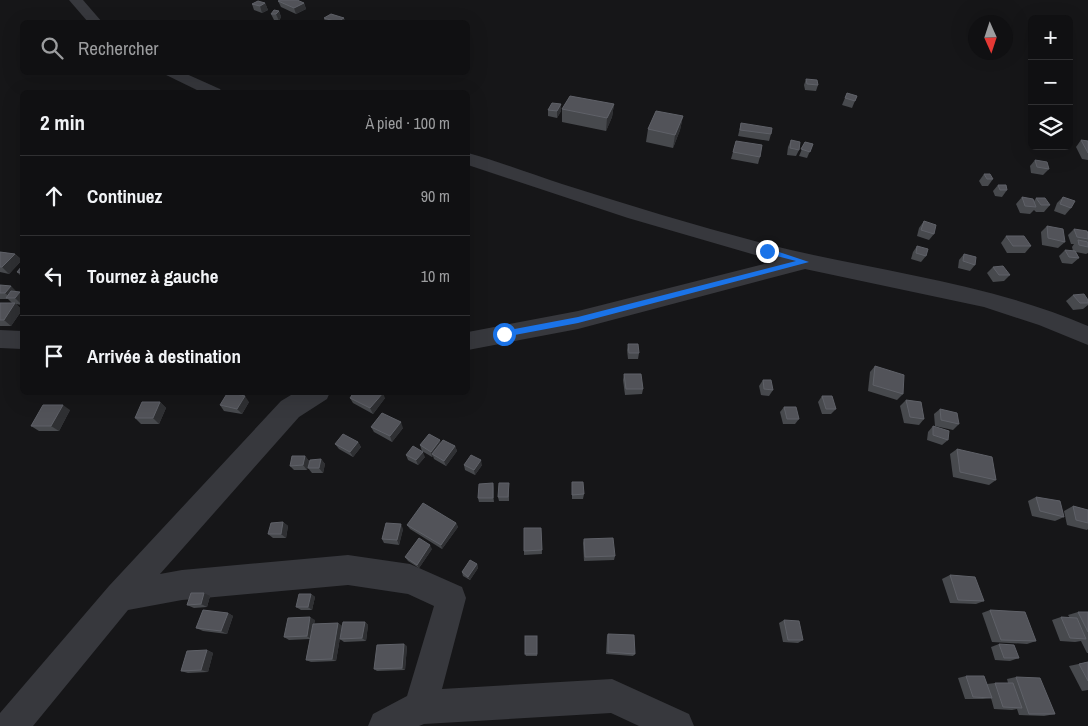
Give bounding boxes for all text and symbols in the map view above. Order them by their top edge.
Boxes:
north arrow [968,15,1013,60]
map controls [1028,15,1073,150]
button: + [1028,15,1073,60]
search box [20,20,470,75]
icon: search [38,34,66,62]
text: Rechercher [78,35,159,61]
button: − [1028,60,1073,105]
button: layers [1028,105,1073,150]
text: 2 min [40,108,85,137]
text: À pied · 100 m [365,112,450,134]
icon: ahead [40,182,68,210]
text: Continuez [87,183,162,209]
text: 90 m [421,185,450,207]
route end [756,240,779,263]
icon: left [40,262,68,290]
text: Tournez à gauche [87,263,218,289]
text: 10 m [421,265,450,287]
route start [493,323,516,346]
icon: arrive [40,342,68,370]
text: Arrivée à destination [87,343,241,369]

